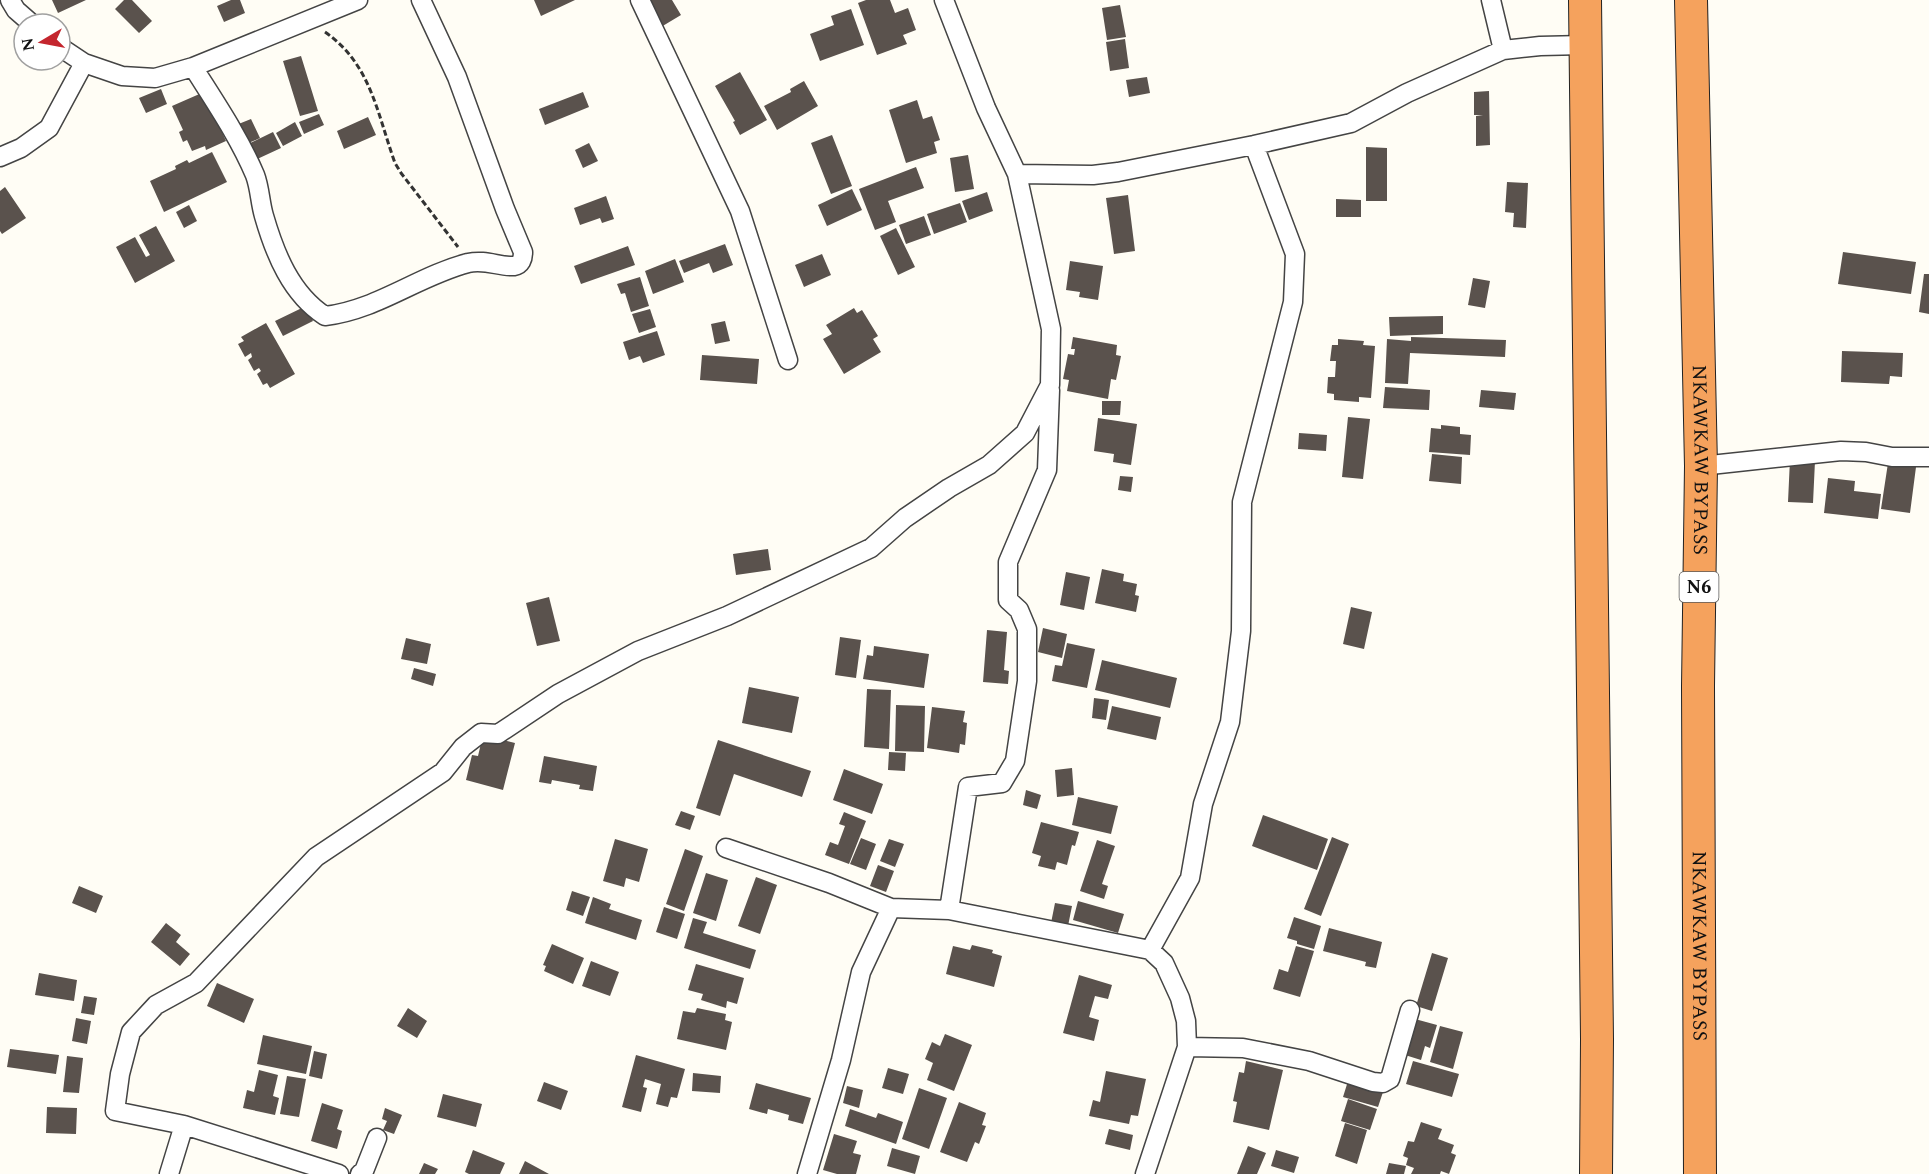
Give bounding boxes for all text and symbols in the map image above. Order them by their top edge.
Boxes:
north arrow [12,12,72,72]
text: N [15,36,41,53]
street label: NKAWKAW BYPASS [1684,364,1716,555]
road number: N6 [1680,572,1718,602]
street label: NKAWKAW BYPASS [1684,851,1714,1041]

